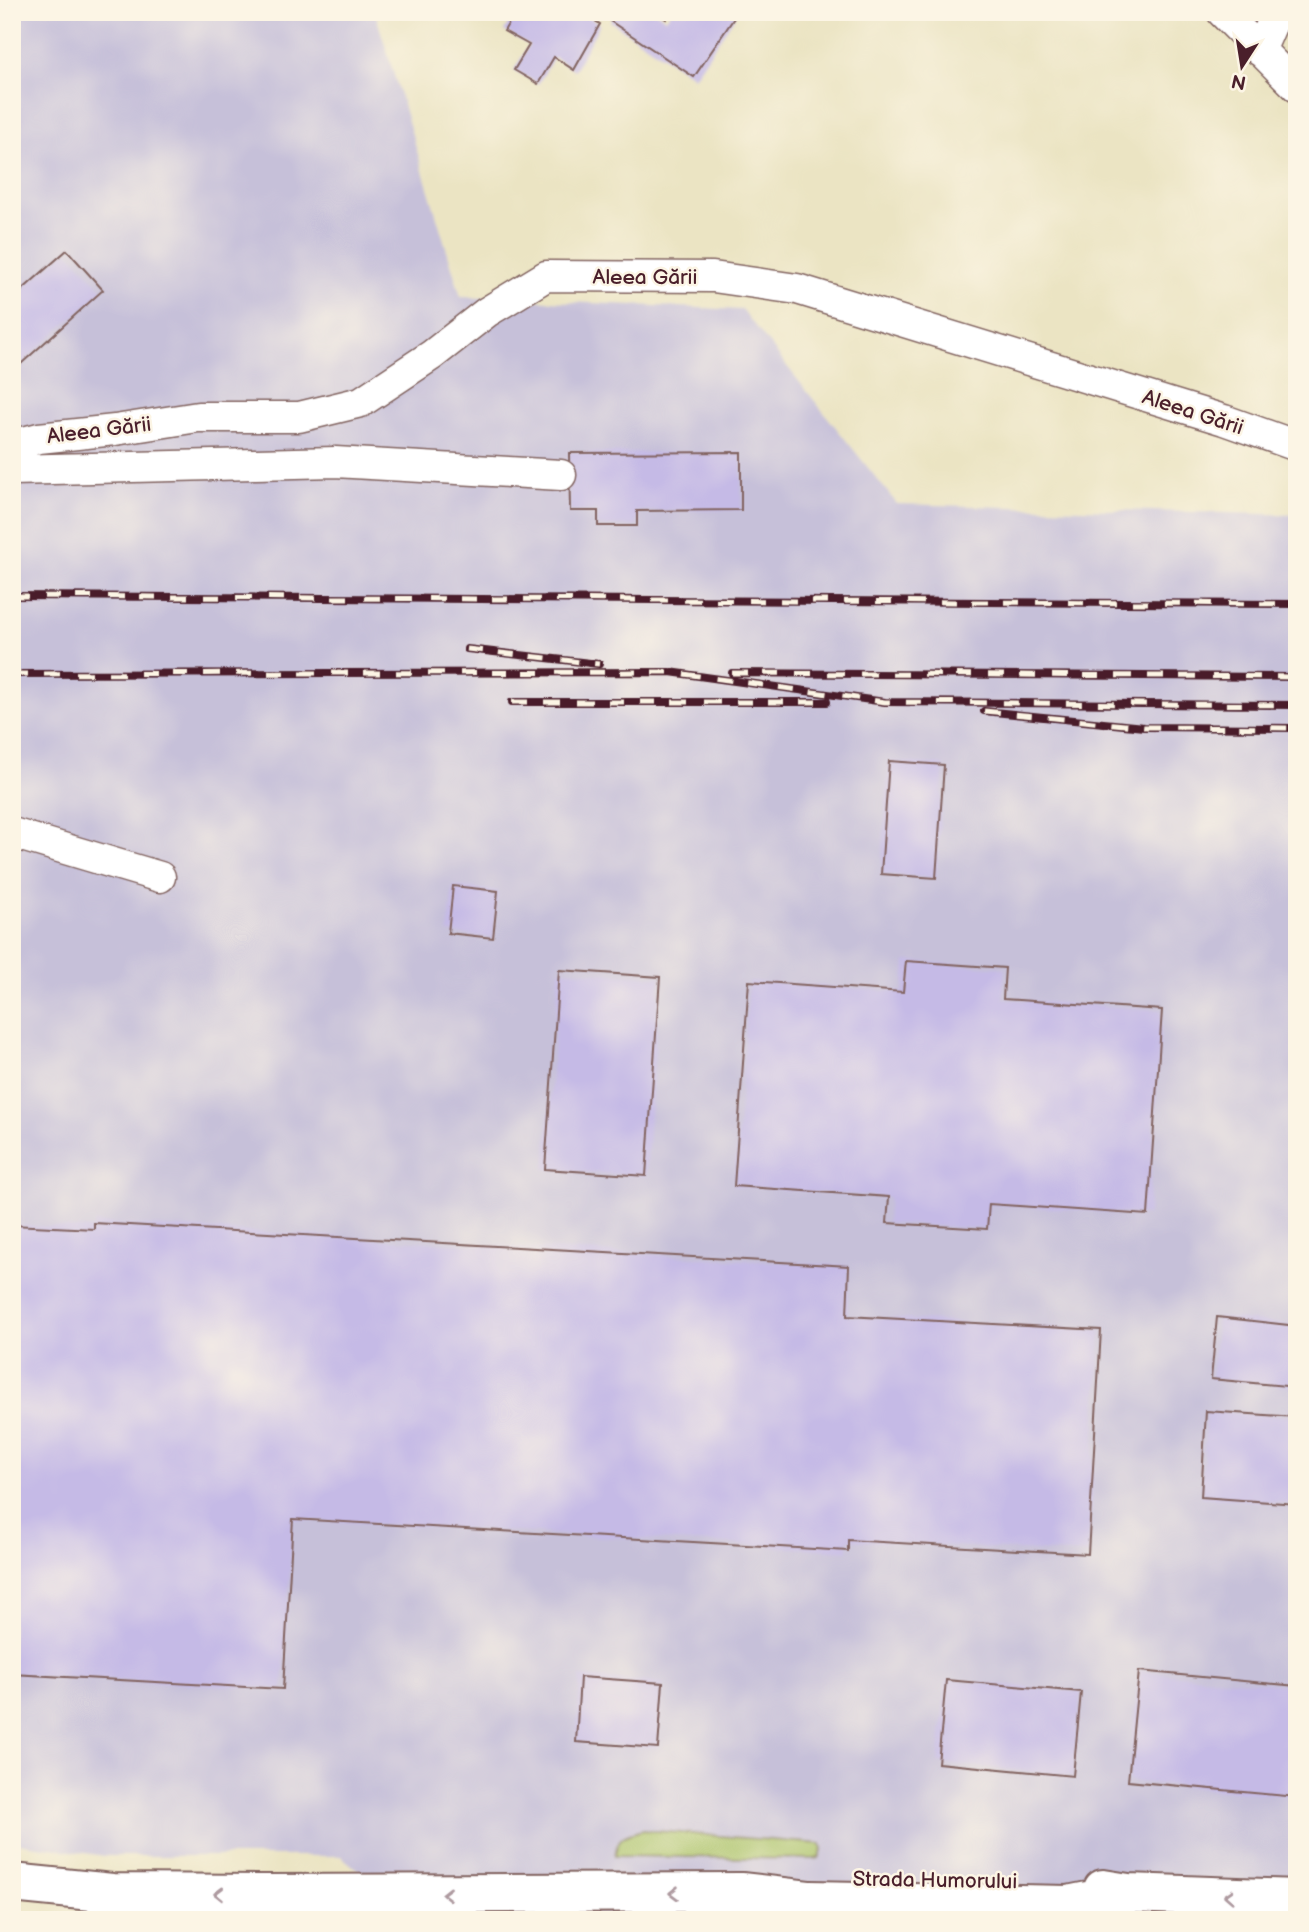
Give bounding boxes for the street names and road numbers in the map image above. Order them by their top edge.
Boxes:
street label: Aleea Gării [593,265,697,290]
street label: Aleea Gării [1139,384,1247,441]
street label: Aleea Gării [45,412,153,449]
street label: Strada Humorului [852,1867,1018,1894]

